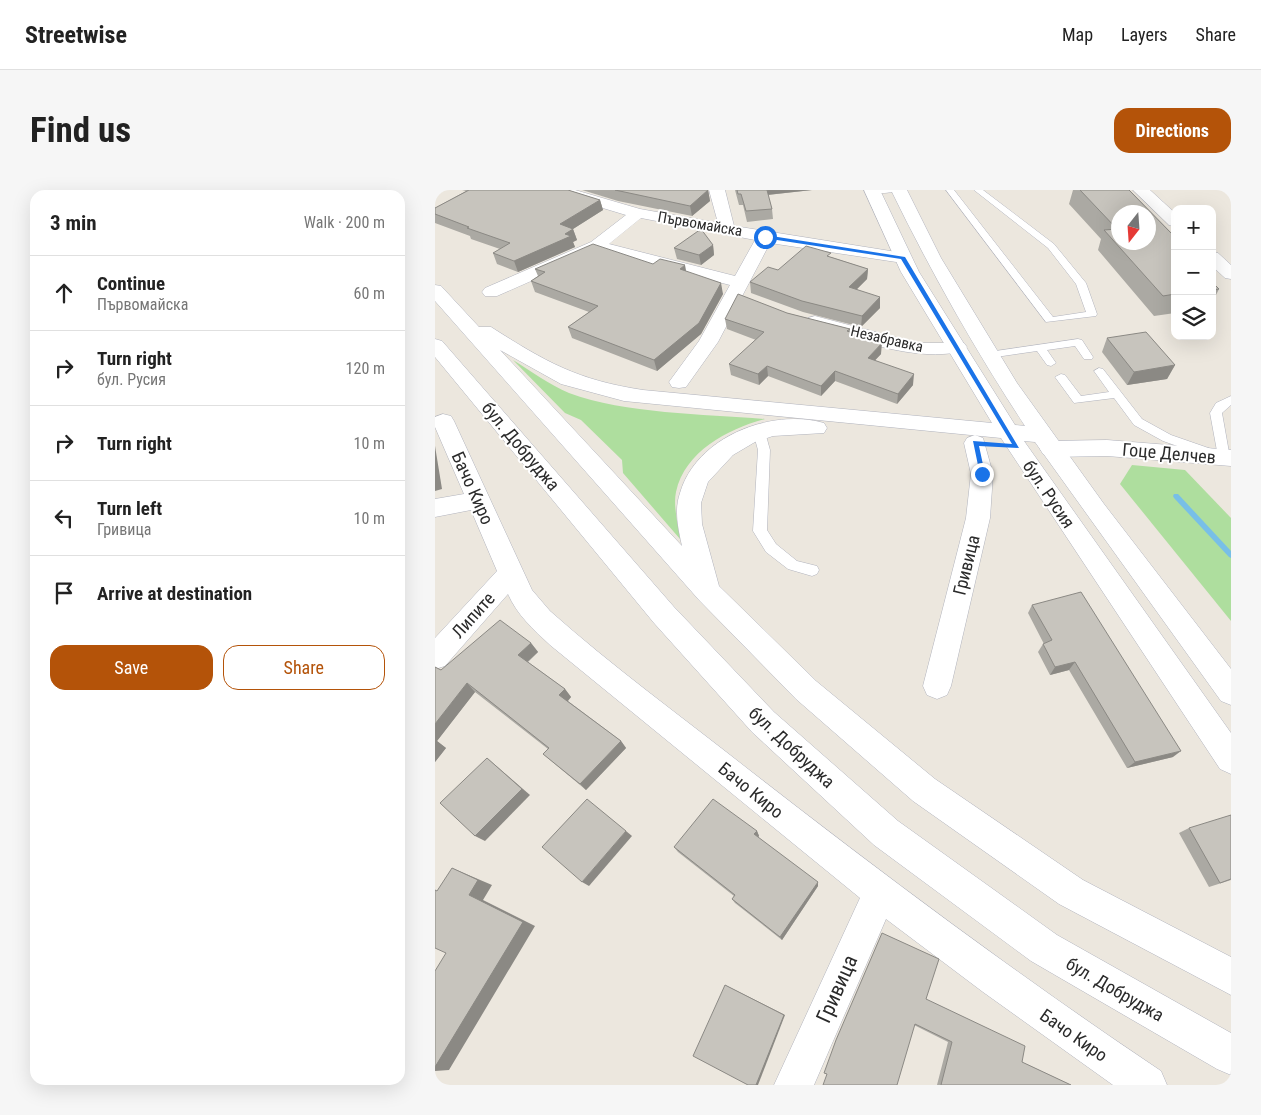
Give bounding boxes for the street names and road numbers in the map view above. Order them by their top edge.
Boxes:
street label: Първомайска [656,208,744,240]
street label: Незабравка [849,322,925,356]
street label: бул. Добруджа [478,397,564,495]
street label: Гоце Делчев [1121,438,1217,468]
street label: Бачо Киро [448,448,498,528]
street label: бул. Русия [1019,456,1079,532]
street label: Гривица [948,533,984,597]
street label: Липите [447,588,499,642]
street label: бул. Добруджа [745,702,839,792]
street label: Бачо Киро [714,758,788,822]
street label: Гривица [811,951,863,1027]
street label: бул. Добруджа [1062,953,1168,1025]
street label: Бачо Киро [1036,1004,1112,1066]

